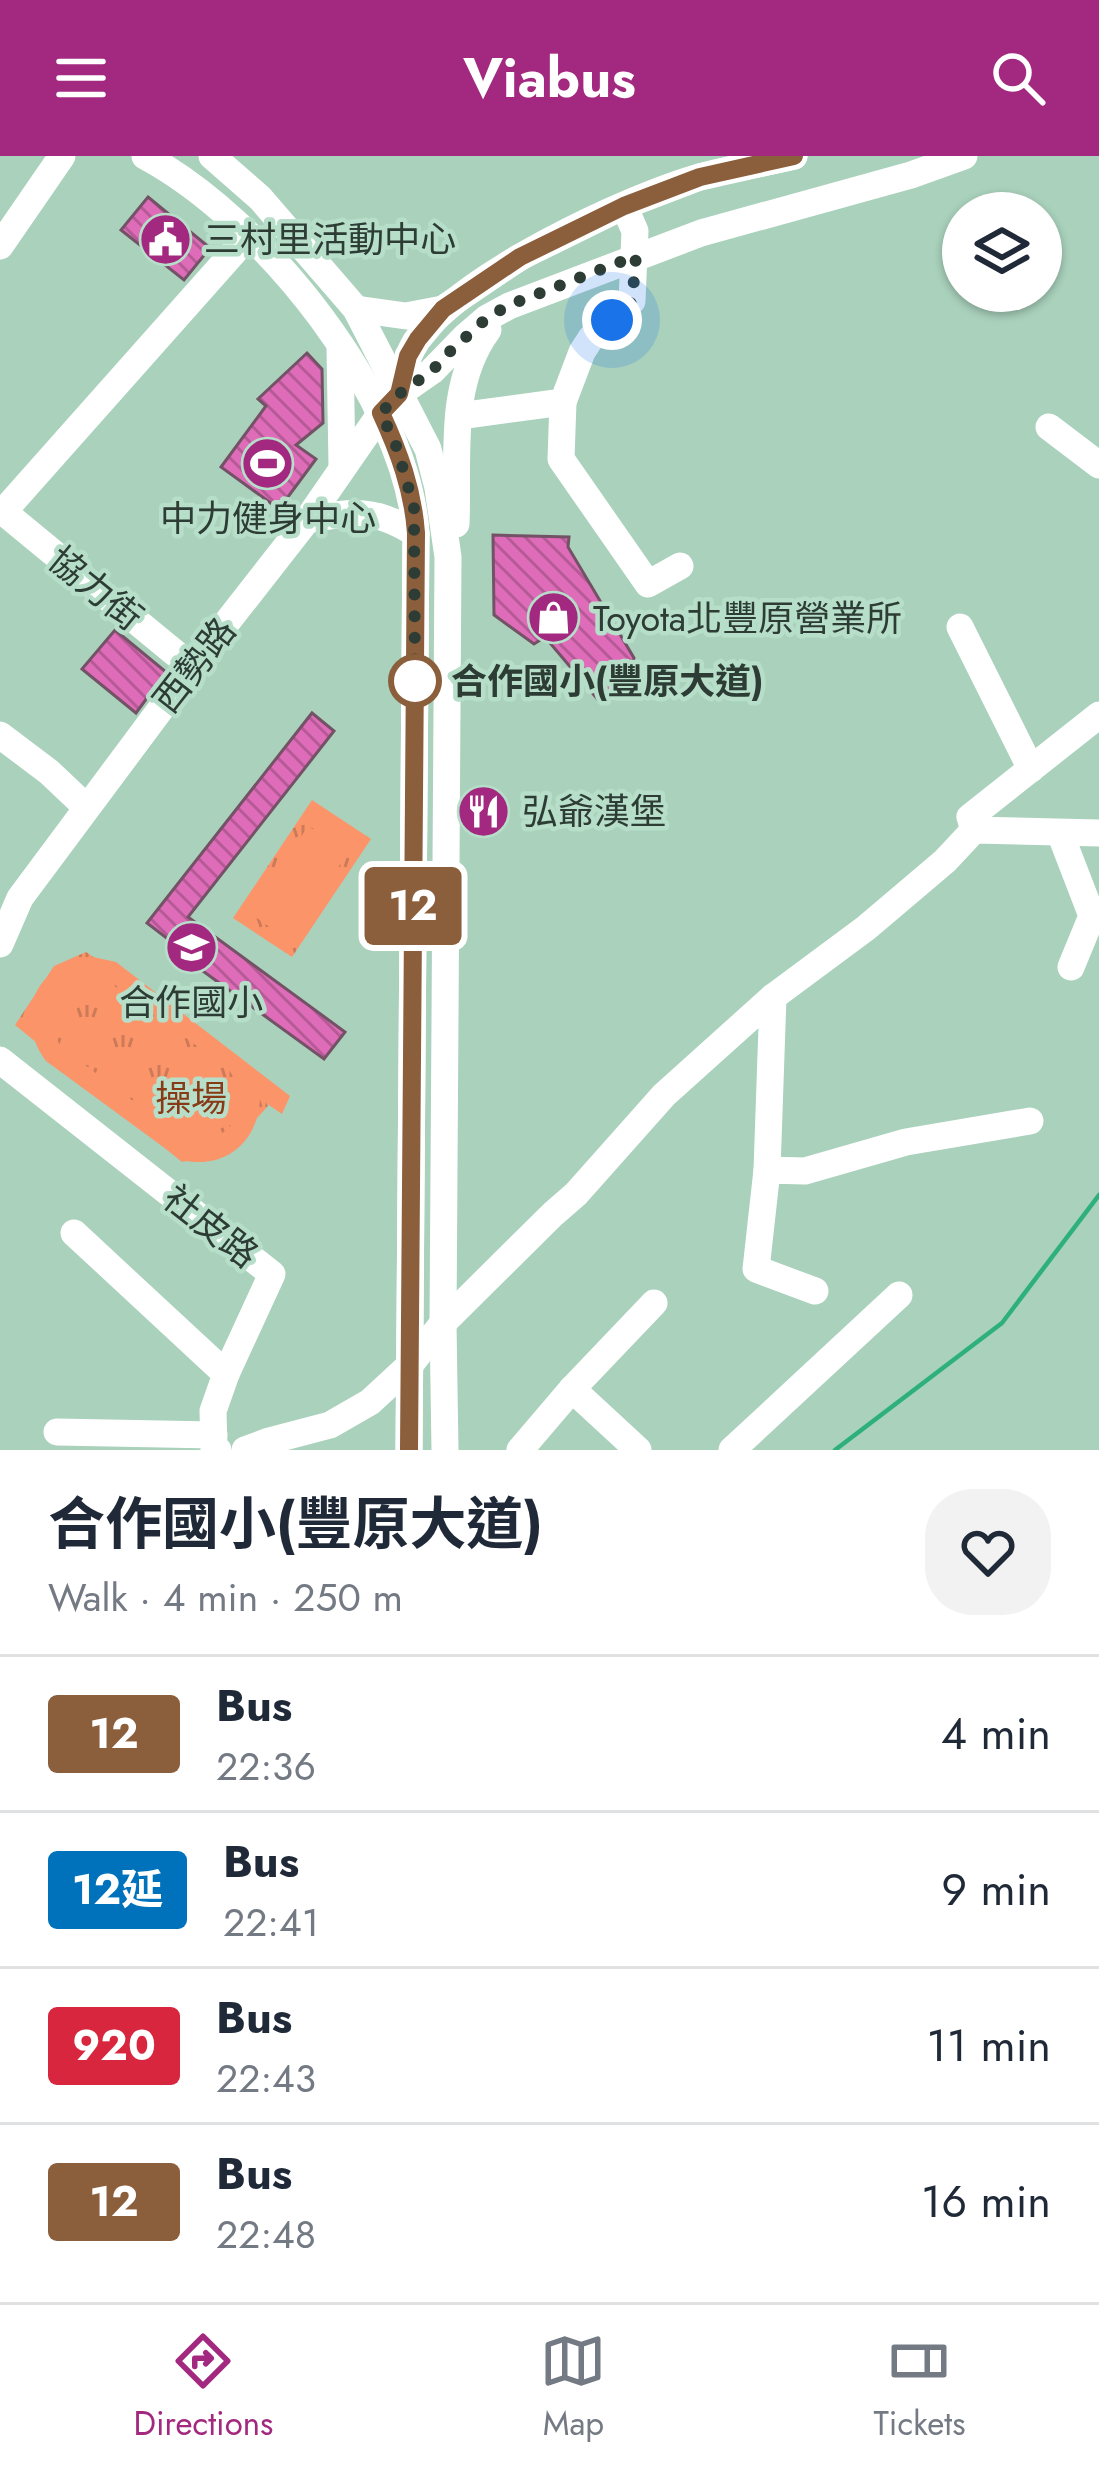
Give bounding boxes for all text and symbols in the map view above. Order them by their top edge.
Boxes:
text: Viabus [463,39,636,117]
icon: menu [48,45,114,111]
icon: search [985,45,1051,111]
map controls [942,192,1062,312]
button: layers [942,192,1062,312]
public building icon: 三村里活動中心 [137,211,193,267]
place label: 三村里活動中心 [204,213,456,265]
your location [582,290,642,350]
sports icon: 中力健身中心 [240,435,296,491]
place label: 中力健身中心 [160,492,376,544]
street label: 協力街 [38,534,154,642]
shop icon: Toyota北豐原營業所 [526,590,582,646]
place label: Toyota北豐原營業所 [593,592,902,644]
street label: 西勢路 [140,606,248,724]
place label: 合作國小(豐原大道) [451,655,764,707]
marker: 合作國小(豐原大道) [390,656,440,706]
restaurant icon: 弘爺漢堡 [455,783,511,839]
place label: 弘爺漢堡 [522,785,666,837]
line badge: 12 [359,867,467,945]
text: 12 [389,875,437,936]
school or university icon: 合作國小 [163,919,219,975]
place label: 合作國小 [119,976,263,1028]
park label: 操場 [155,1072,227,1124]
street label: 社皮路 [152,1172,270,1280]
text: 合作國小(豐原大道) [48,1483,543,1565]
button: heart [925,1489,1051,1615]
text: Walk · 4 min · 250 m [48,1569,403,1626]
text: Bus [216,1673,292,1738]
text: 4 min [941,1701,1051,1766]
text: 12 [90,1703,138,1764]
text: 22:36 [216,1738,316,1795]
text: Bus [223,1829,299,1894]
text: 9 min [941,1857,1051,1922]
text: 12延 [72,1859,163,1920]
text: 22:41 [223,1894,319,1951]
text: Bus [216,1985,292,2050]
text: 11 min [927,2013,1051,2078]
text: 920 [72,2015,156,2076]
text: 22:43 [216,2050,316,2107]
text: Bus [216,2141,292,2206]
text: 16 min [921,2169,1051,2234]
text: 12 [90,2171,138,2232]
text: 22:48 [216,2206,316,2263]
tab: Directions [134,2328,273,2447]
tab: Map [540,2328,606,2447]
tab: Tickets [874,2328,965,2447]

